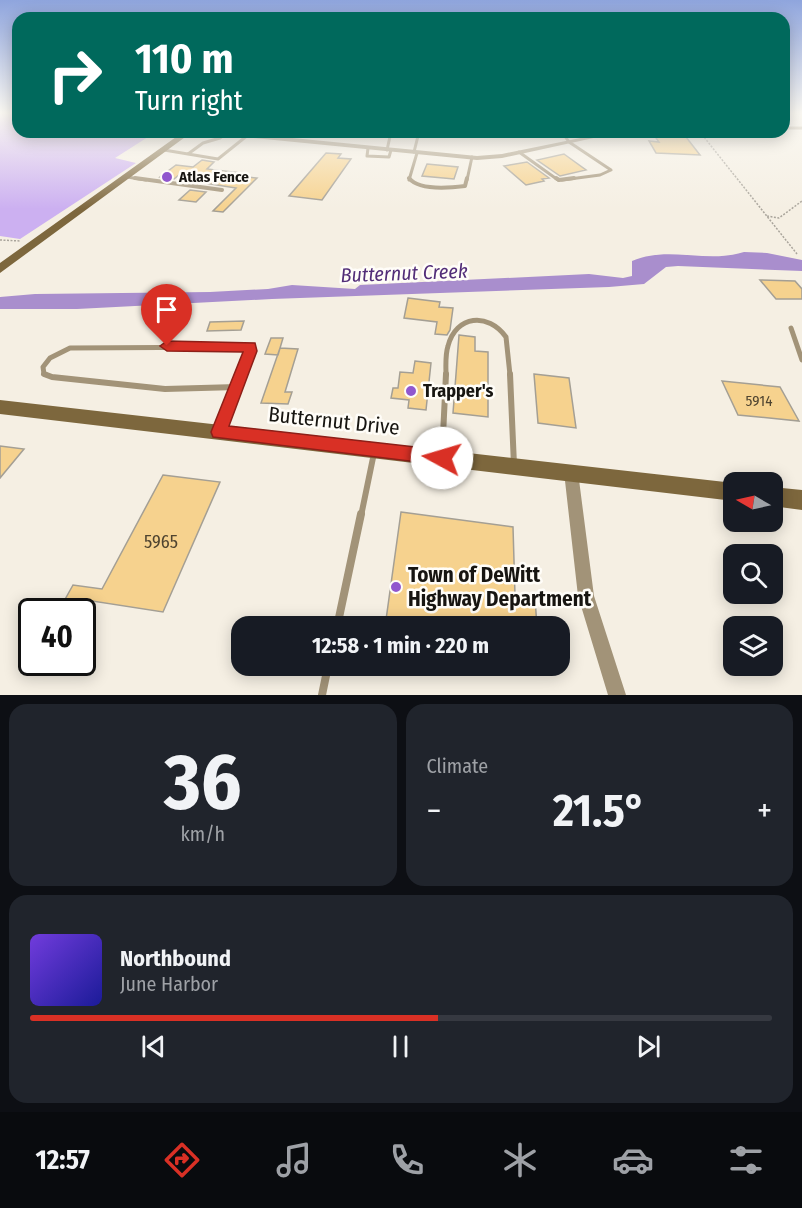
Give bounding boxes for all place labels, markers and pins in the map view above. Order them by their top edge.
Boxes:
place label: Atlas Fence [178,168,249,186]
marker: Atlas Fence [160,170,174,184]
pin [141,284,192,346]
place label: Trapper's [423,380,494,402]
marker: Trapper's [404,384,418,398]
place label: Town of DeWitt Highway Department [408,562,592,612]
marker: Town of DeWitt Highway Department [389,580,403,594]

